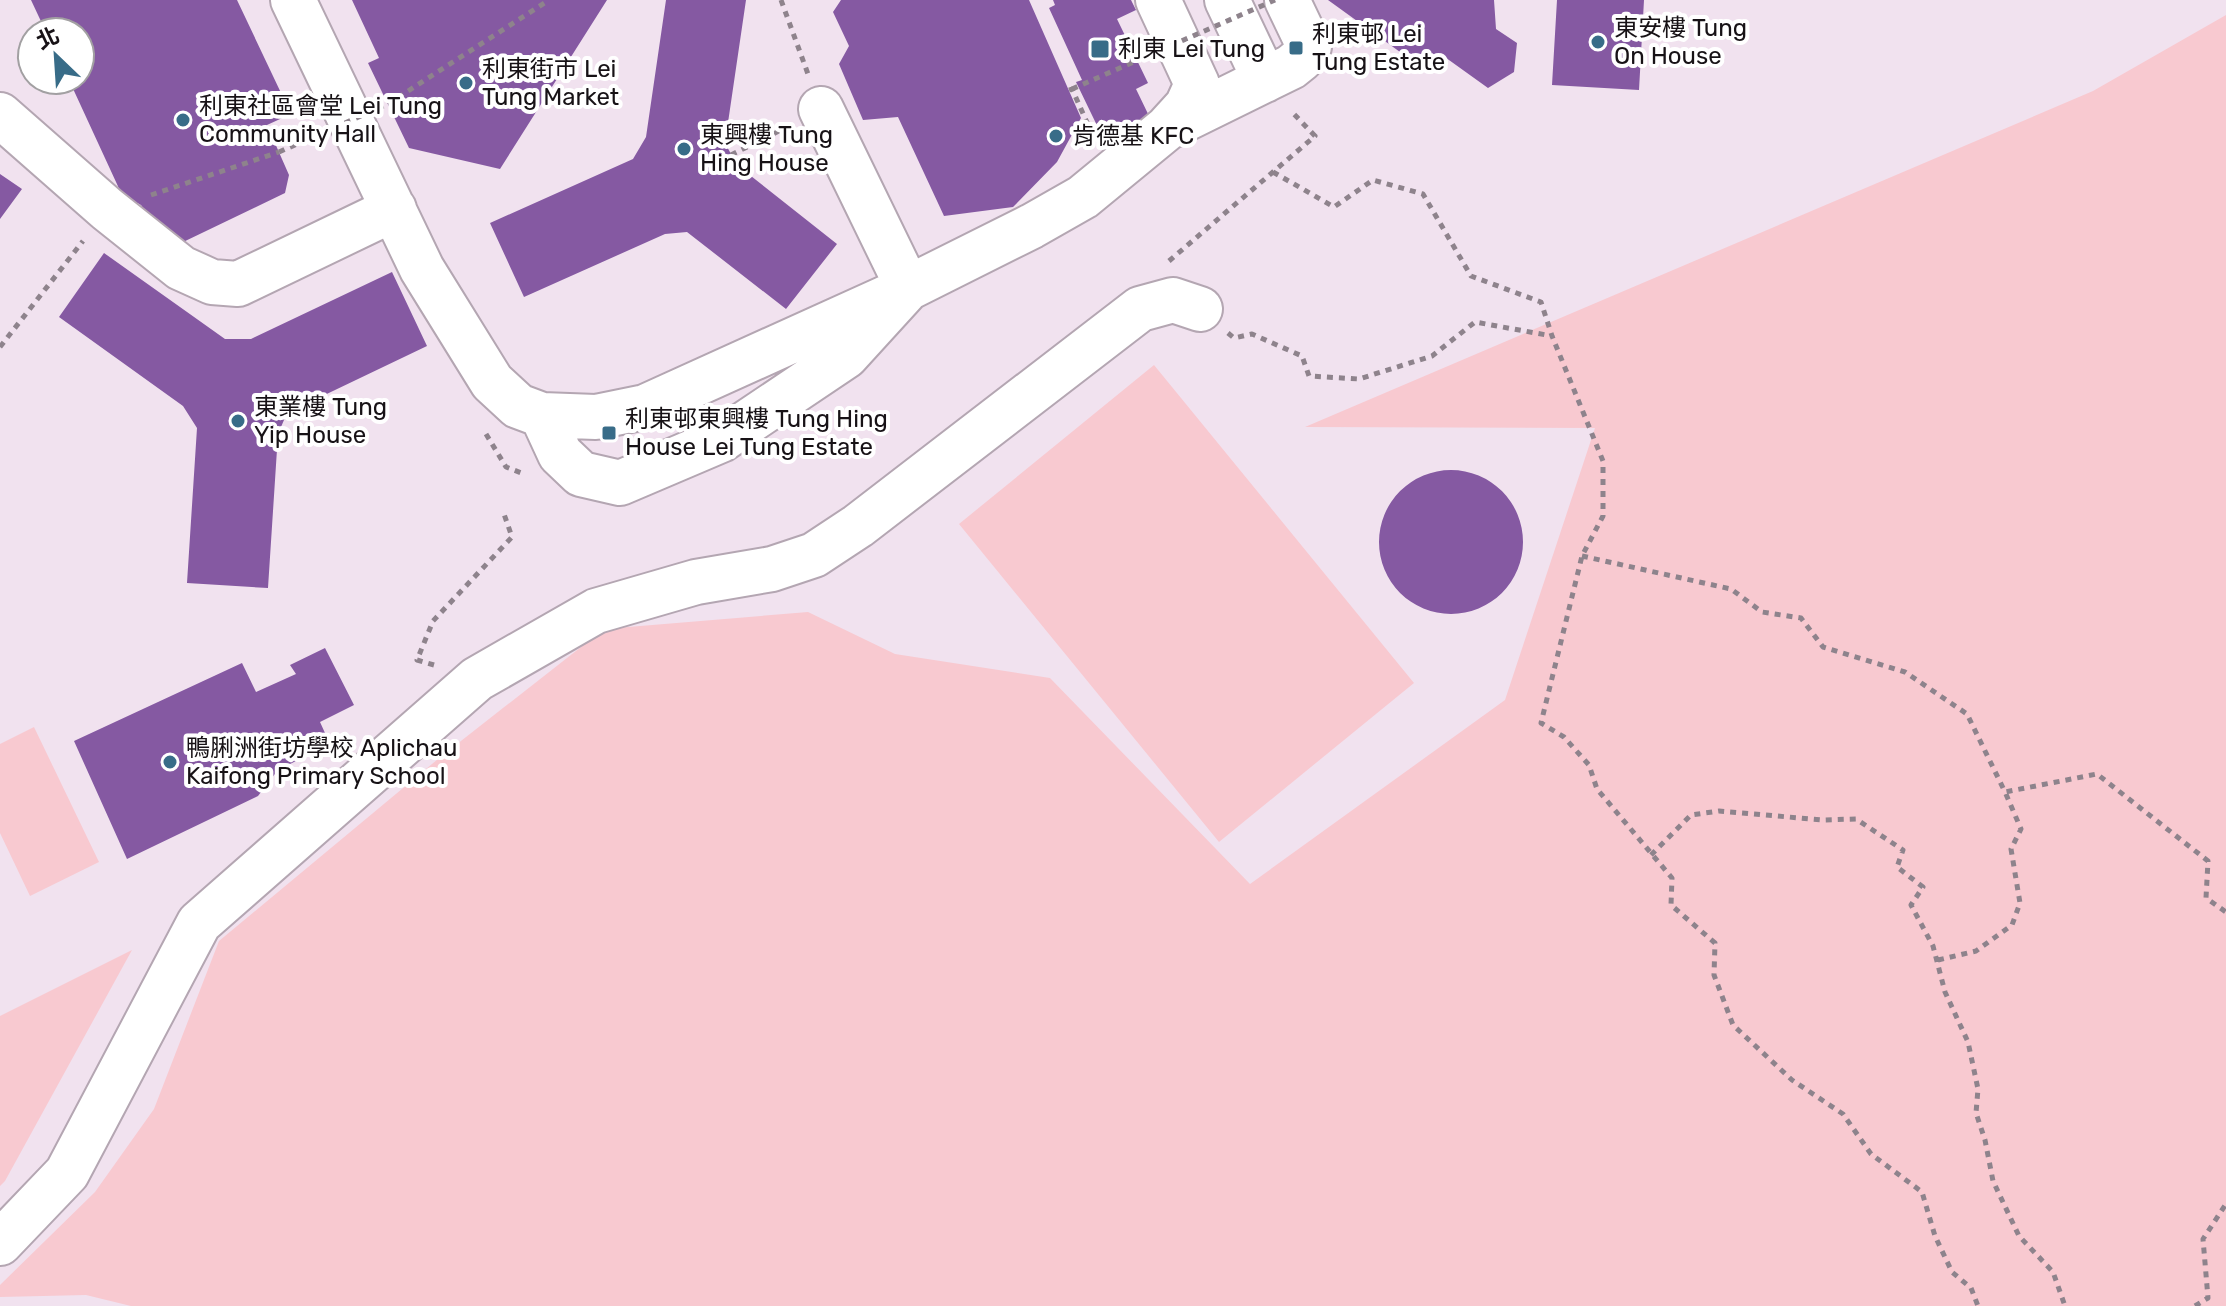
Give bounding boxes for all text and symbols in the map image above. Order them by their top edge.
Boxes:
place label: 東安樓 Tung On House [1614,14,1747,70]
north arrow [16,16,96,96]
place label: 利東邨 Lei Tung Estate [1312,20,1445,76]
text: 北 [32,21,63,55]
marker: 東安樓 Tung On House [1589,33,1607,51]
place label: 利東 Lei Tung [1118,35,1265,63]
marker: 利東 Lei Tung [1089,38,1111,60]
marker: 利東邨 Lei Tung Estate [1287,39,1305,57]
place label: 利東街市 Lei Tung Market [482,55,619,111]
marker: 利東街市 Lei Tung Market [457,74,475,92]
place label: 利東社區會堂 Lei Tung Community Hall [199,92,442,148]
marker: 利東社區會堂 Lei Tung Community Hall [174,111,192,129]
place label: 東興樓 Tung Hing House [700,121,833,177]
place label: 肯德基 KFC [1072,122,1194,150]
marker: 肯德基 KFC [1047,127,1065,145]
marker: 東興樓 Tung Hing House [675,140,693,158]
place label: 東業樓 Tung Yip House [254,393,387,449]
place label: 利東邨東興樓 Tung Hing House Lei Tung Estate [625,405,888,461]
marker: 東業樓 Tung Yip House [229,412,247,430]
marker: 利東邨東興樓 Tung Hing House Lei Tung Estate [600,424,618,442]
place label: 鴨脷洲街坊學校 Aplichau Kaifong Primary School [186,734,457,790]
marker: 鴨脷洲街坊學校 Aplichau Kaifong Primary School [161,753,179,771]

